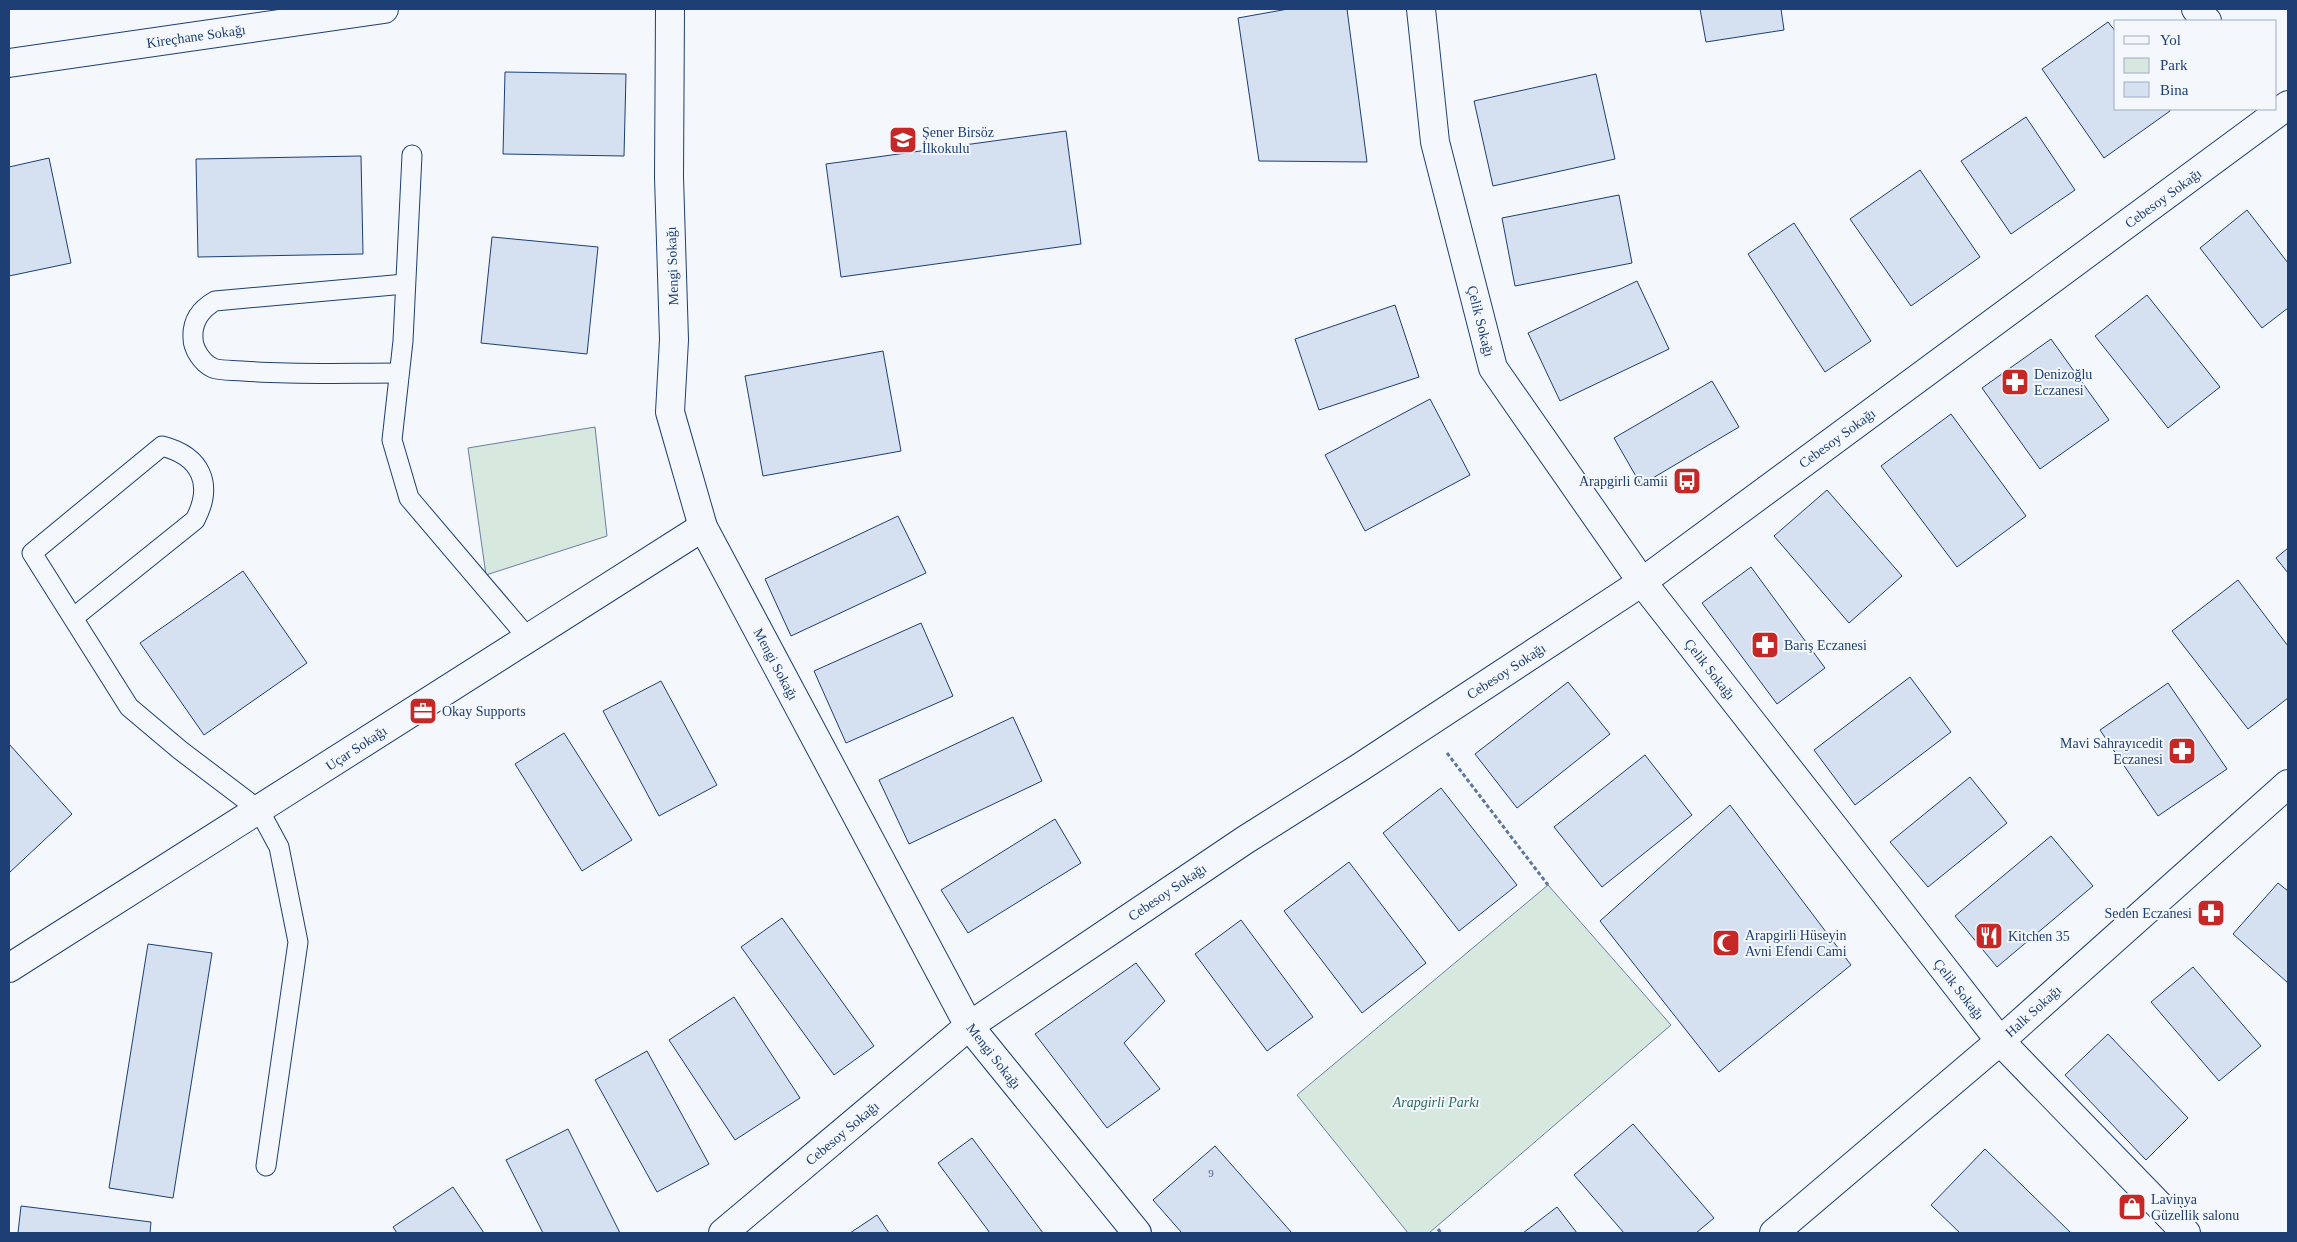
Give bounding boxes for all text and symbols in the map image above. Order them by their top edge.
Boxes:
legend [2114,20,2277,110]
street label: Kireçhane Sokağı [146,22,247,51]
text: Yol [2160,32,2181,48]
text: Park [2160,57,2188,73]
text: Bina [2160,82,2189,98]
school or university icon: Şener Birsöz İlkokulu [888,125,918,155]
place label: Şener Birsöz İlkokulu [922,125,994,156]
street label: Cebesoy Sokağı [2122,166,2204,231]
street label: Mengi Sokağı [664,226,681,306]
street label: Çelik Sokağı [1464,284,1497,358]
pharmacy icon: Denizoğlu Eczanesi [2000,367,2030,397]
place label: Denizoğlu Eczanesi [2034,367,2092,398]
street label: Cebesoy Sokağı [1796,406,1878,471]
bus stop icon: Arapgirli Camii [1672,466,1702,496]
place label: Arapgirli Camii [1579,474,1668,489]
street label: Mengi Sokağı [750,626,801,703]
pharmacy icon: Barış Eczanesi [1750,630,1780,660]
street label: Çelik Sokağı [1681,636,1738,703]
place label: Barış Eczanesi [1784,638,1867,653]
street label: Cebesoy Sokağı [1464,640,1548,702]
office icon: Okay Supports [408,696,438,726]
place label: Okay Supports [442,704,526,719]
street label: Uçar Sokağı [323,723,390,774]
place label: Mavi Sahrayıcedit Eczanesi [2060,736,2163,767]
pharmacy icon: Mavi Sahrayıcedit Eczanesi [2167,736,2197,766]
street label: Cebesoy Sokağı [1126,861,1209,924]
pharmacy icon: Seden Eczanesi [2196,898,2226,928]
place label: Seden Eczanesi [2105,906,2192,921]
restaurant icon: Kitchen 35 [1974,921,2004,951]
mosque icon: Arapgirli Hüseyin Avni Efendi Cami [1711,928,1741,958]
place label: Arapgirli Hüseyin Avni Efendi Cami [1745,928,1847,959]
place label: Kitchen 35 [2008,929,2070,944]
street label: Çelik Sokağı [1930,956,1987,1023]
street label: Halk Sokağı [2002,982,2064,1040]
street label: Mengi Sokağı [963,1021,1024,1092]
park label: Arapgirli Parkı [1392,1095,1479,1110]
street label: Cebesoy Sokağı [803,1098,882,1168]
house number: 9 [1208,1167,1214,1179]
shop icon: Lavinya Güzellik salonu [2117,1192,2147,1222]
place label: Lavinya Güzellik salonu [2151,1192,2239,1223]

